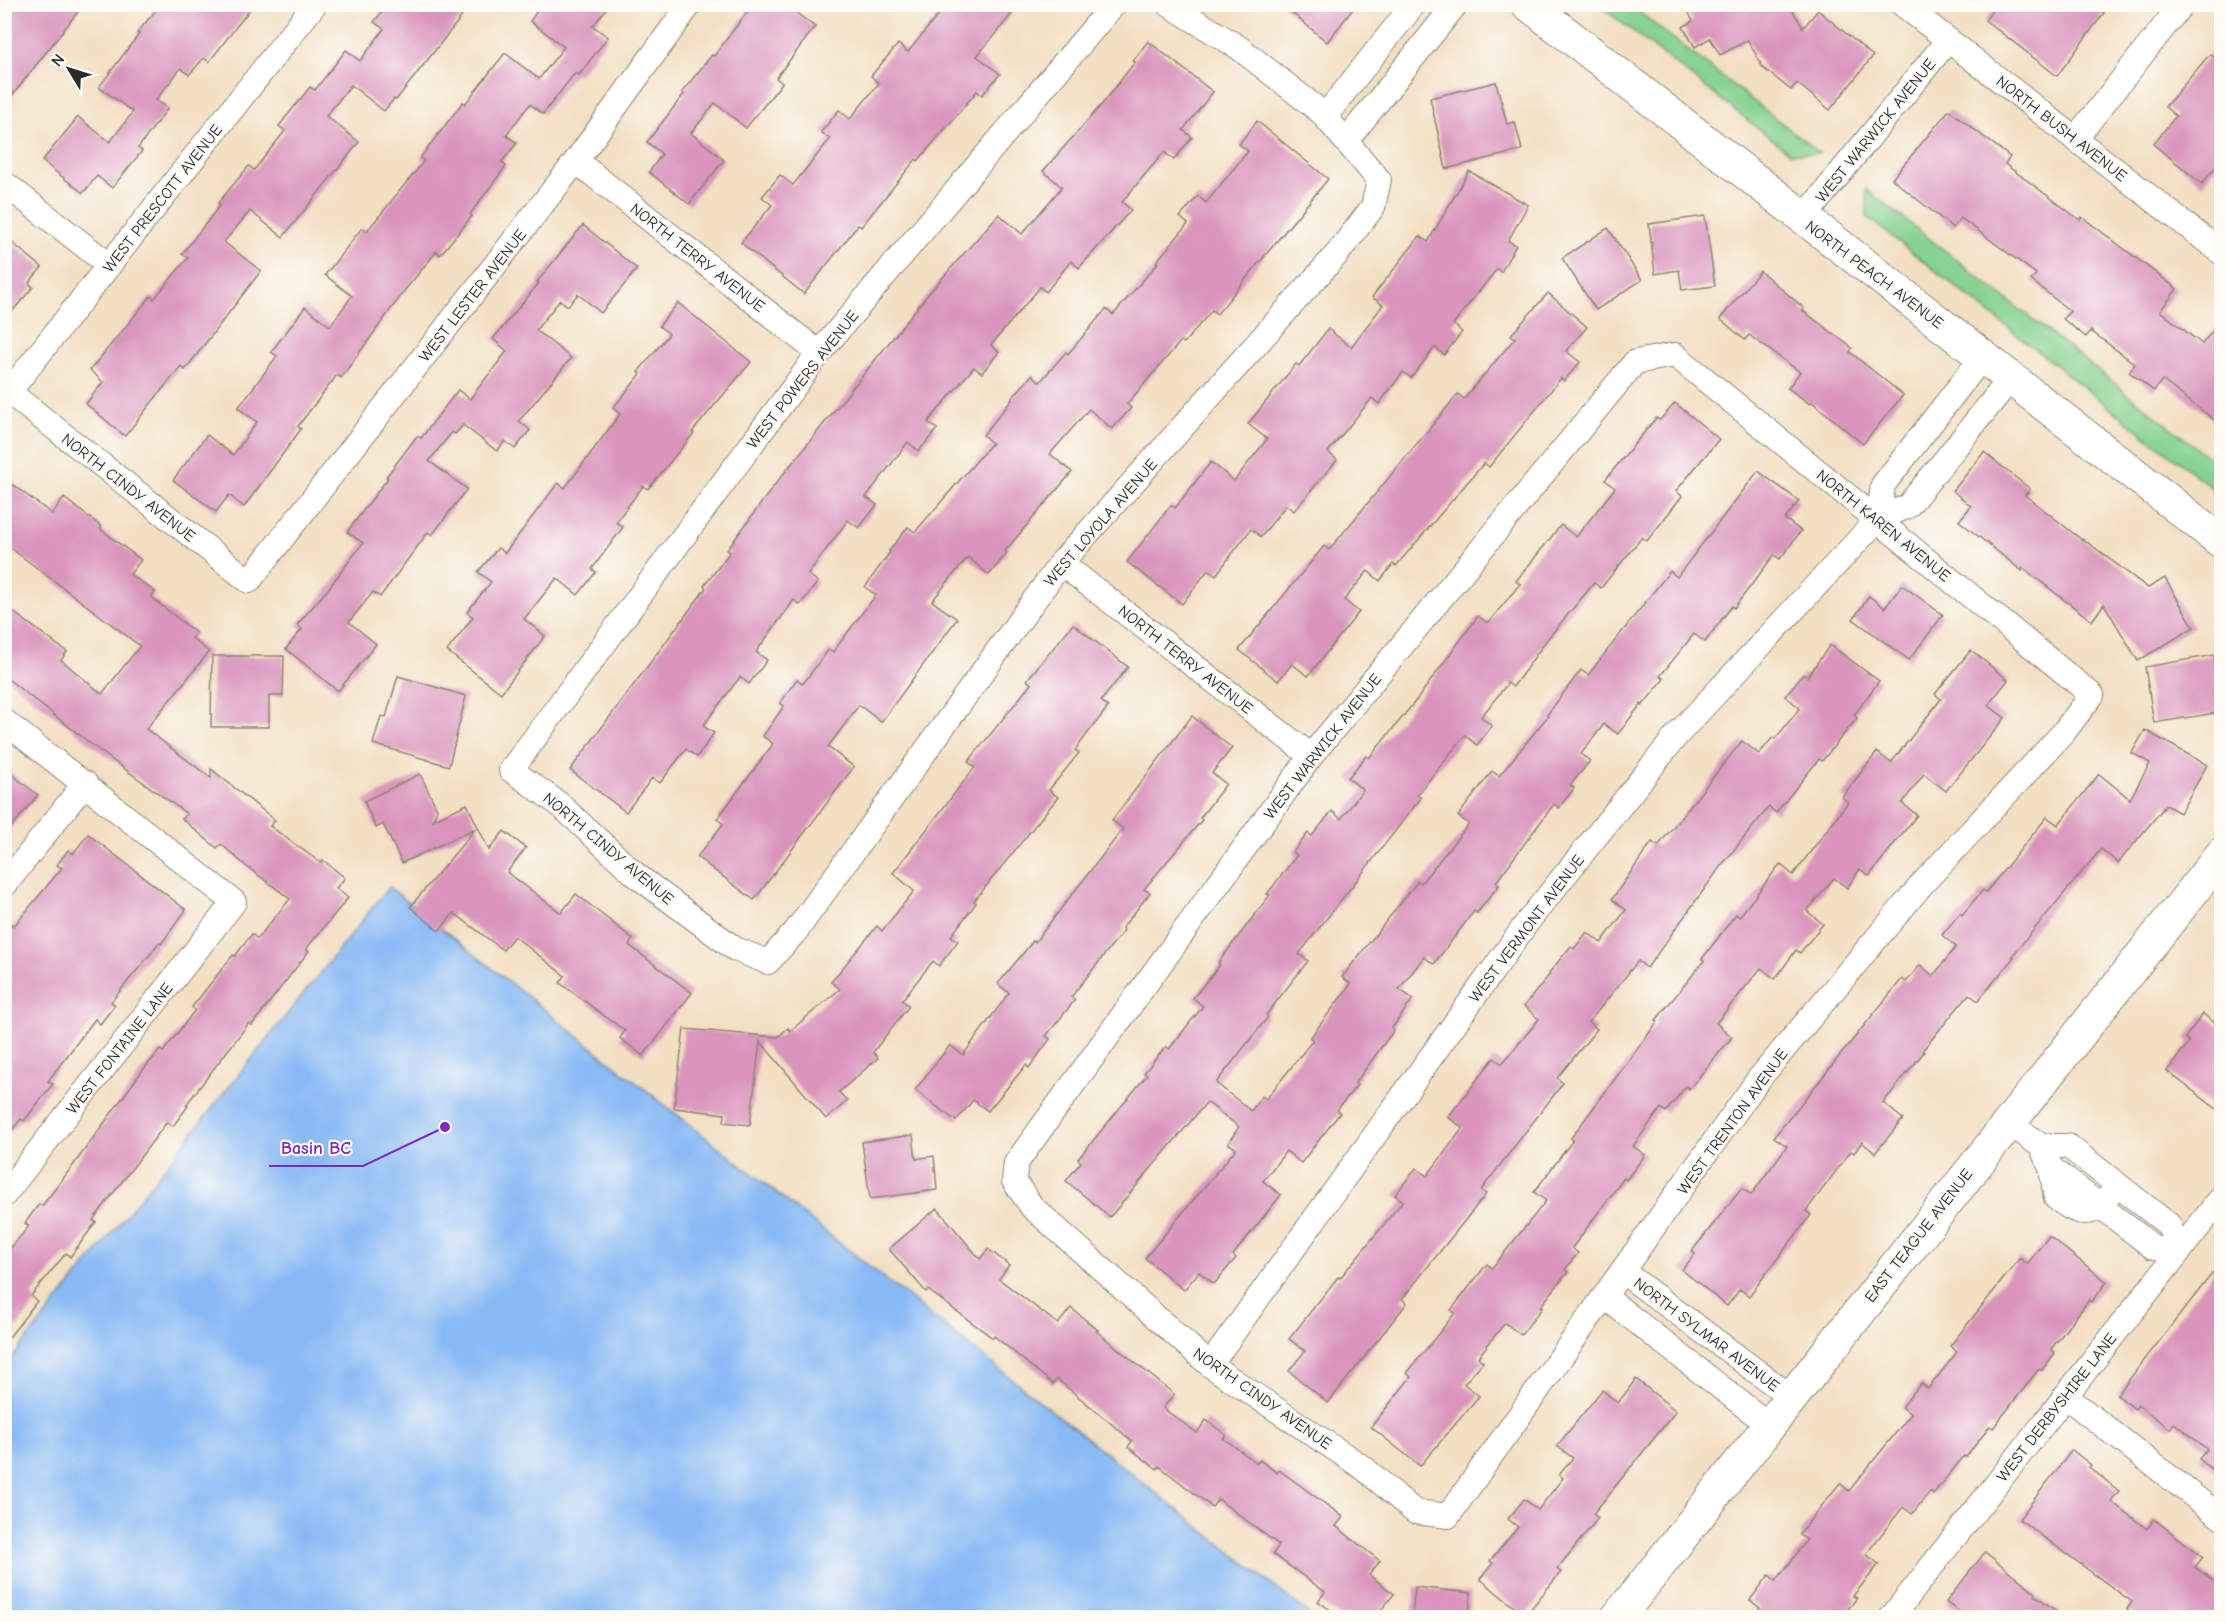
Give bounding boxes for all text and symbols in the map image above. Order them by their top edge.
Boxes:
north arrow [39,39,99,99]
text: N [48,51,68,70]
street label: WEST WARWICK AVENUE [1812,55,1940,206]
street label: NORTH BUSH AVENUE [1993,72,2130,185]
street label: WEST PRESCOTT AVENUE [99,121,226,276]
street label: NORTH TERRY AVENUE [627,200,768,316]
street label: NORTH PEACH AVENUE [1802,217,1947,333]
street label: WEST LESTER AVENUE [415,225,530,366]
street label: WEST POWERS AVENUE [743,307,862,452]
street label: NORTH CINDY AVENUE [58,430,199,546]
street label: WEST LOYOLA AVENUE [1040,455,1161,590]
street label: NORTH KAREN AVENUE [1813,466,1954,586]
street label: NORTH TERRY AVENUE [1115,602,1256,718]
street label: WEST WARWICK AVENUE [1260,670,1385,823]
street label: NORTH CINDY AVENUE [539,789,677,909]
street label: WEST VERMONT AVENUE [1466,851,1588,1006]
street label: WEST FONTAINE LANE [63,979,177,1118]
street label: WEST TRENTON AVENUE [1674,1045,1792,1198]
callout: Basin BC [269,1130,363,1166]
text: Basin BC [281,1138,351,1159]
street label: EAST TEAGUE AVENUE [1861,1165,1977,1306]
street label: NORTH SYLMAR AVENUE [1630,1274,1783,1396]
street label: WEST DERBYSHIRE LANE [1993,1330,2121,1485]
street label: NORTH CINDY AVENUE [1190,1344,1335,1454]

